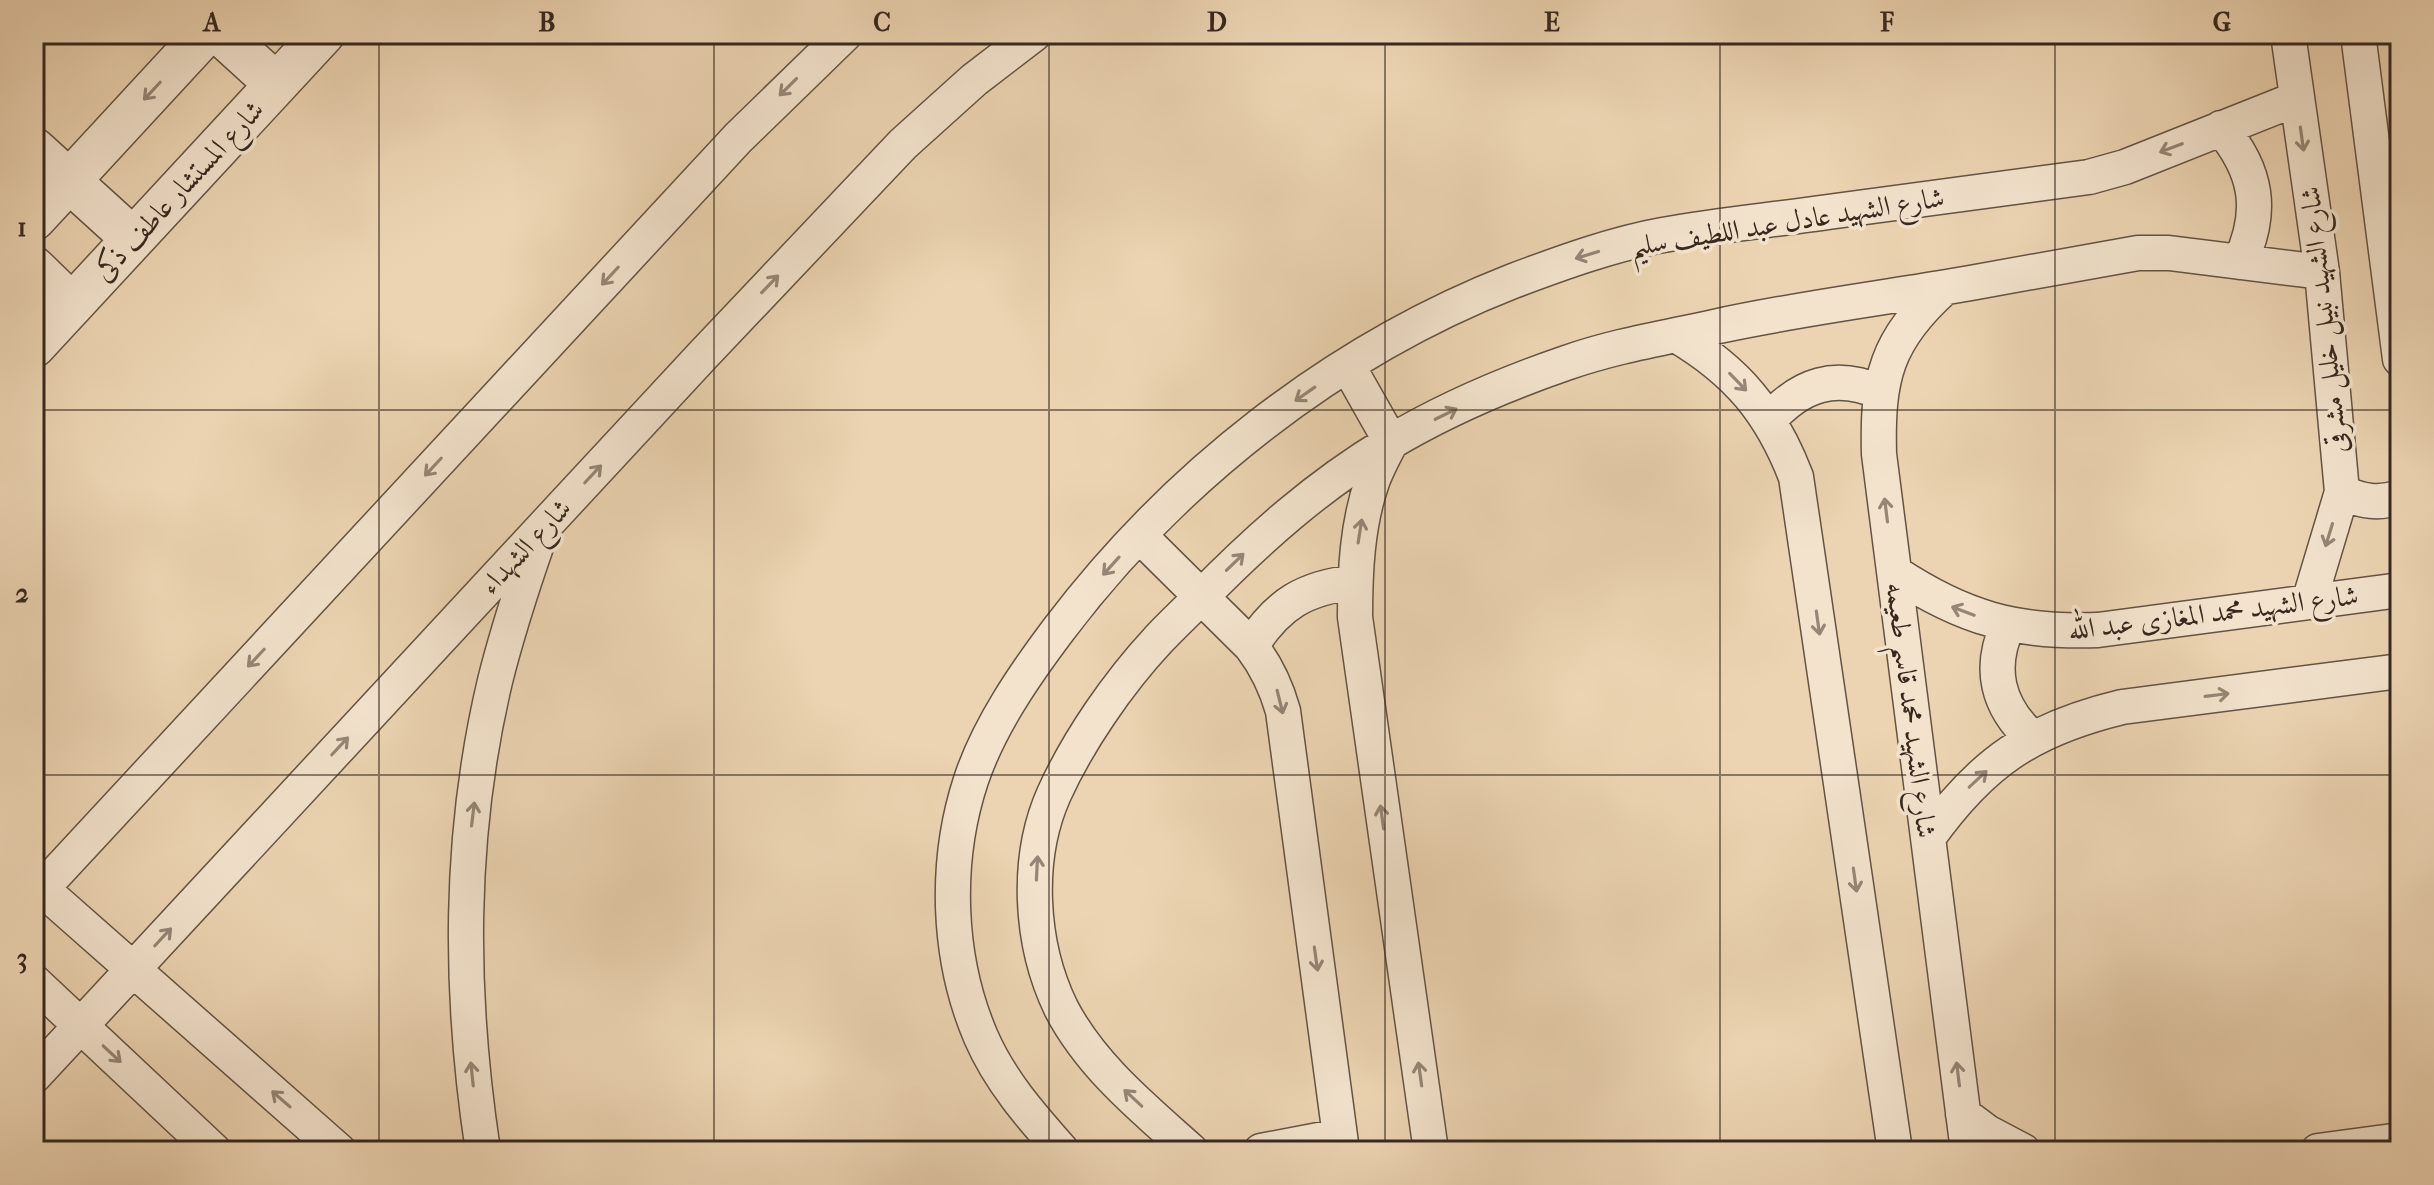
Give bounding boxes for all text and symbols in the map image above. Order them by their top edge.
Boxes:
text: A [202,7,222,38]
text: B [539,7,556,38]
text: C [873,7,891,38]
text: D [1207,7,1227,38]
text: E [1544,7,1560,38]
text: F [1879,7,1894,38]
text: G [2213,7,2231,38]
one-way arrow [779,77,798,96]
one-way arrow [143,81,162,101]
street label: شارع المستشار عاطف ذكى [85,93,276,292]
one-way arrow [2295,126,2310,151]
one-way arrow [2159,142,2184,156]
street label: شارع الشهيد عادل عبد اللطيف سليم [1628,180,1948,273]
street label: شارع الشهيد نبيل خليل مشرقى [2293,184,2361,455]
text: 1 [17,212,27,243]
one-way arrow [1575,249,1600,264]
one-way arrow [601,266,619,286]
one-way arrow [761,274,779,294]
one-way arrow [1729,372,1748,392]
one-way arrow [1294,386,1316,402]
one-way arrow [1434,405,1458,421]
one-way arrow [424,457,443,477]
one-way arrow [583,464,601,484]
street label: شارع الشهداء [473,492,583,606]
one-way arrow [1878,498,1893,523]
one-way arrow [1354,519,1369,544]
one-way arrow [2321,521,2336,547]
one-way arrow [1225,553,1244,572]
one-way arrow [1102,556,1120,576]
street label: شارع الشهيد محمد المغازى عبد الله [2065,573,2361,654]
text: 2 [15,578,29,609]
street label: شارع الشهيد محمد قاسم طعيمه [1869,580,1944,841]
one-way arrow [1951,603,1976,617]
one-way arrow [1811,610,1826,635]
one-way arrow [248,647,266,667]
one-way arrow [2203,687,2230,702]
one-way arrow [1274,689,1289,714]
one-way arrow [330,736,349,756]
one-way arrow [1967,770,1987,788]
one-way arrow [466,802,481,828]
one-way arrow [1374,804,1389,830]
one-way arrow [1029,855,1044,882]
one-way arrow [1848,867,1863,893]
one-way arrow [153,927,171,947]
text: 3 [17,943,27,974]
one-way arrow [1309,946,1324,971]
one-way arrow [101,1045,121,1063]
one-way arrow [464,1061,479,1088]
one-way arrow [1950,1061,1965,1087]
one-way arrow [1412,1062,1427,1087]
one-way arrow [1123,1089,1143,1108]
one-way arrow [271,1091,291,1109]

